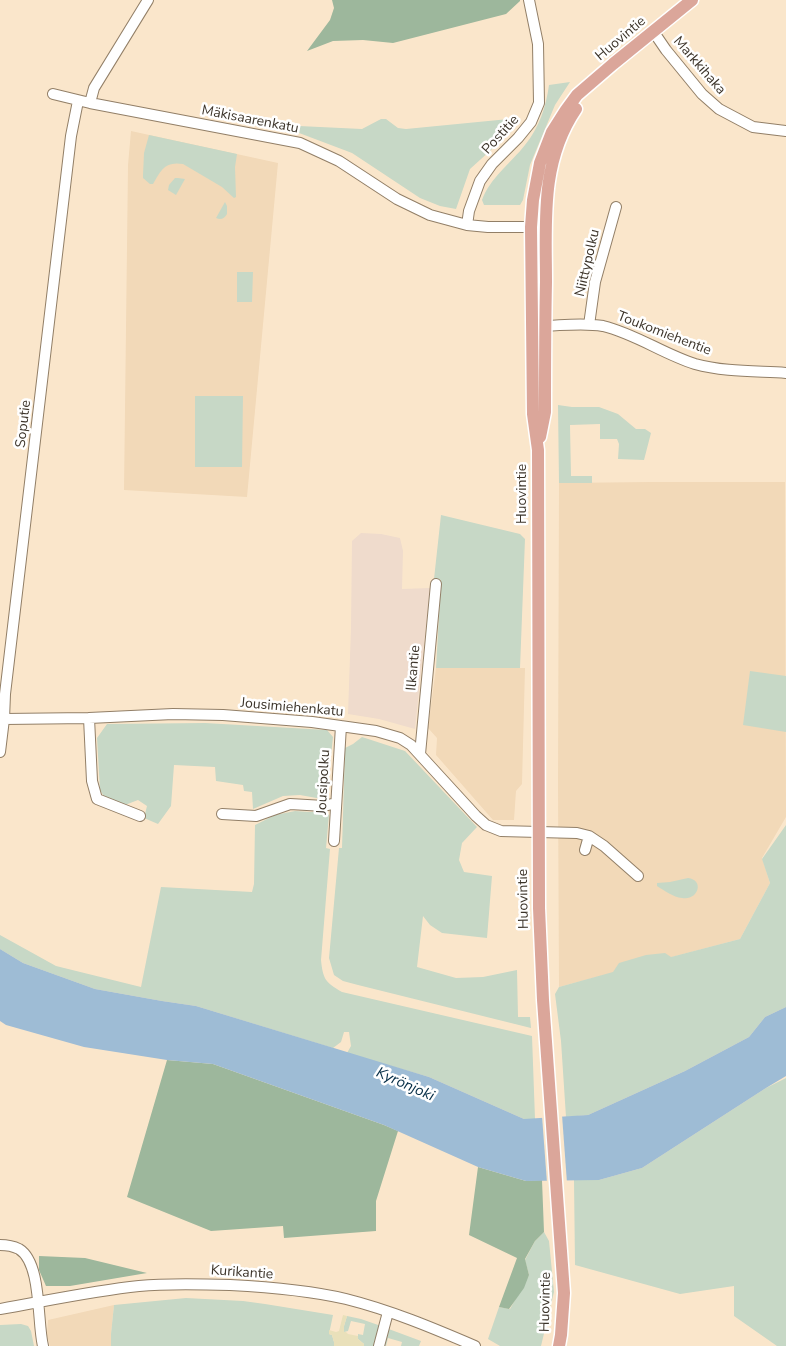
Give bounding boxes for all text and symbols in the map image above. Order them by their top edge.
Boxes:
street label: Huovintie [593,13,649,65]
street label: Markkihaka [669,34,729,98]
street label: Mäkisaarenkatu [200,102,300,138]
street label: Postitie [479,112,523,158]
street label: Niittypolku [572,228,604,298]
street label: Toukomiehentie [615,308,713,360]
street label: Soputie [13,399,35,449]
street label: Huovintie [515,464,531,524]
street label: Ilkantie [404,645,424,691]
street label: Jousimiehenkatu [240,695,344,721]
street label: Jousipolku [314,749,334,815]
street label: Huovintie [515,869,533,929]
water label: Kyrönjoki [373,1064,437,1106]
street label: Kurikantie [210,1262,274,1284]
street label: Huovintie [537,1272,555,1332]

